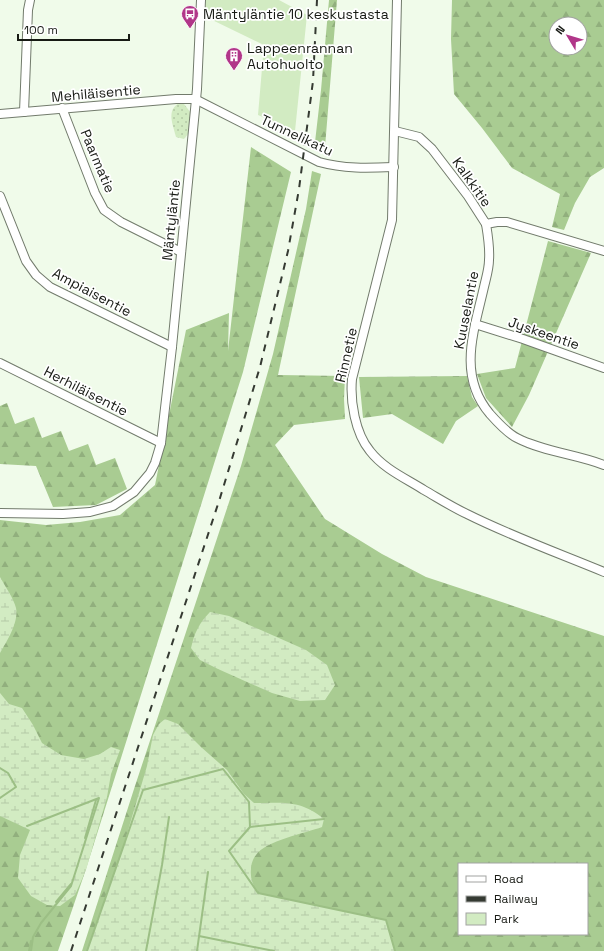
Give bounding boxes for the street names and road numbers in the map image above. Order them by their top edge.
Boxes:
street label: Mehiläisentie [51,80,141,106]
street label: Tunnelikatu [258,110,336,160]
street label: Paarmatie [77,126,119,196]
street label: Kalkkitie [448,154,496,210]
street label: Mäntyläntie [158,178,184,262]
street label: Ampiaisentie [49,264,135,320]
street label: Kuuselantie [450,269,482,351]
street label: Jyskeentie [506,312,582,354]
street label: Rinnetie [331,326,361,384]
street label: Herhiläisentie [41,362,131,420]

